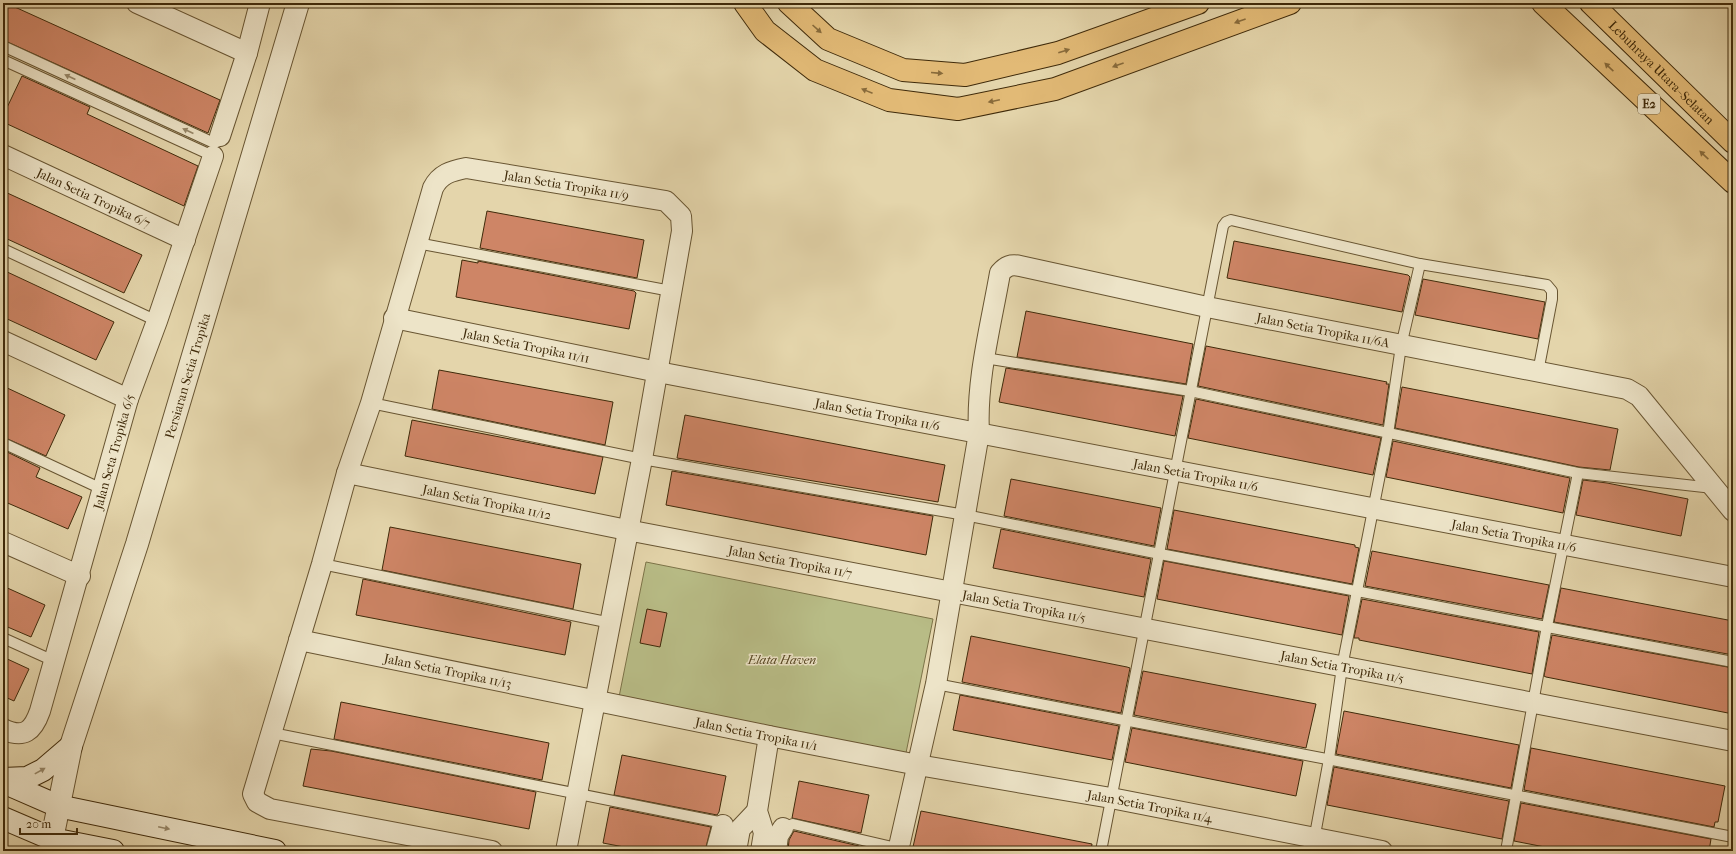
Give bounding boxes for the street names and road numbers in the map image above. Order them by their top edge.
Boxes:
street label: Lebuhraya Utara–Selatan [1606,18,1718,128]
road number: E2 [1638,94,1660,114]
street label: Jalan Setia Tropika 6/7 [33,164,153,231]
street label: Jalan Setia Tropika 11/9 [502,167,630,203]
street label: Persiaran Setia Tropika [162,310,214,440]
street label: Jalan Setia Tropika 11/6A [1254,310,1391,351]
street label: Jalan Setia Tropika 11/11 [460,325,591,366]
street label: Jalan Seta Tropika 6/5 [90,391,137,512]
street label: Jalan Setia Tropika 11/6 [813,395,942,434]
street label: Jalan Setia Tropika 11/6 [1131,456,1260,494]
street label: Jalan Setia Tropika 11/12 [420,481,553,523]
street label: Jalan Setia Tropika 11/6 [1449,516,1579,555]
street label: Jalan Setia Tropika 11/7 [726,542,854,581]
street label: Jalan Setia Tropika 11/5 [960,587,1087,625]
street label: Jalan Setia Tropika 11/5 [1278,648,1406,686]
street label: Jalan Setia Tropika 11/13 [382,650,513,691]
street label: Jalan Setia Tropika 11/1 [693,714,819,753]
street label: Jalan Setia Tropika 11/4 [1085,787,1214,826]

